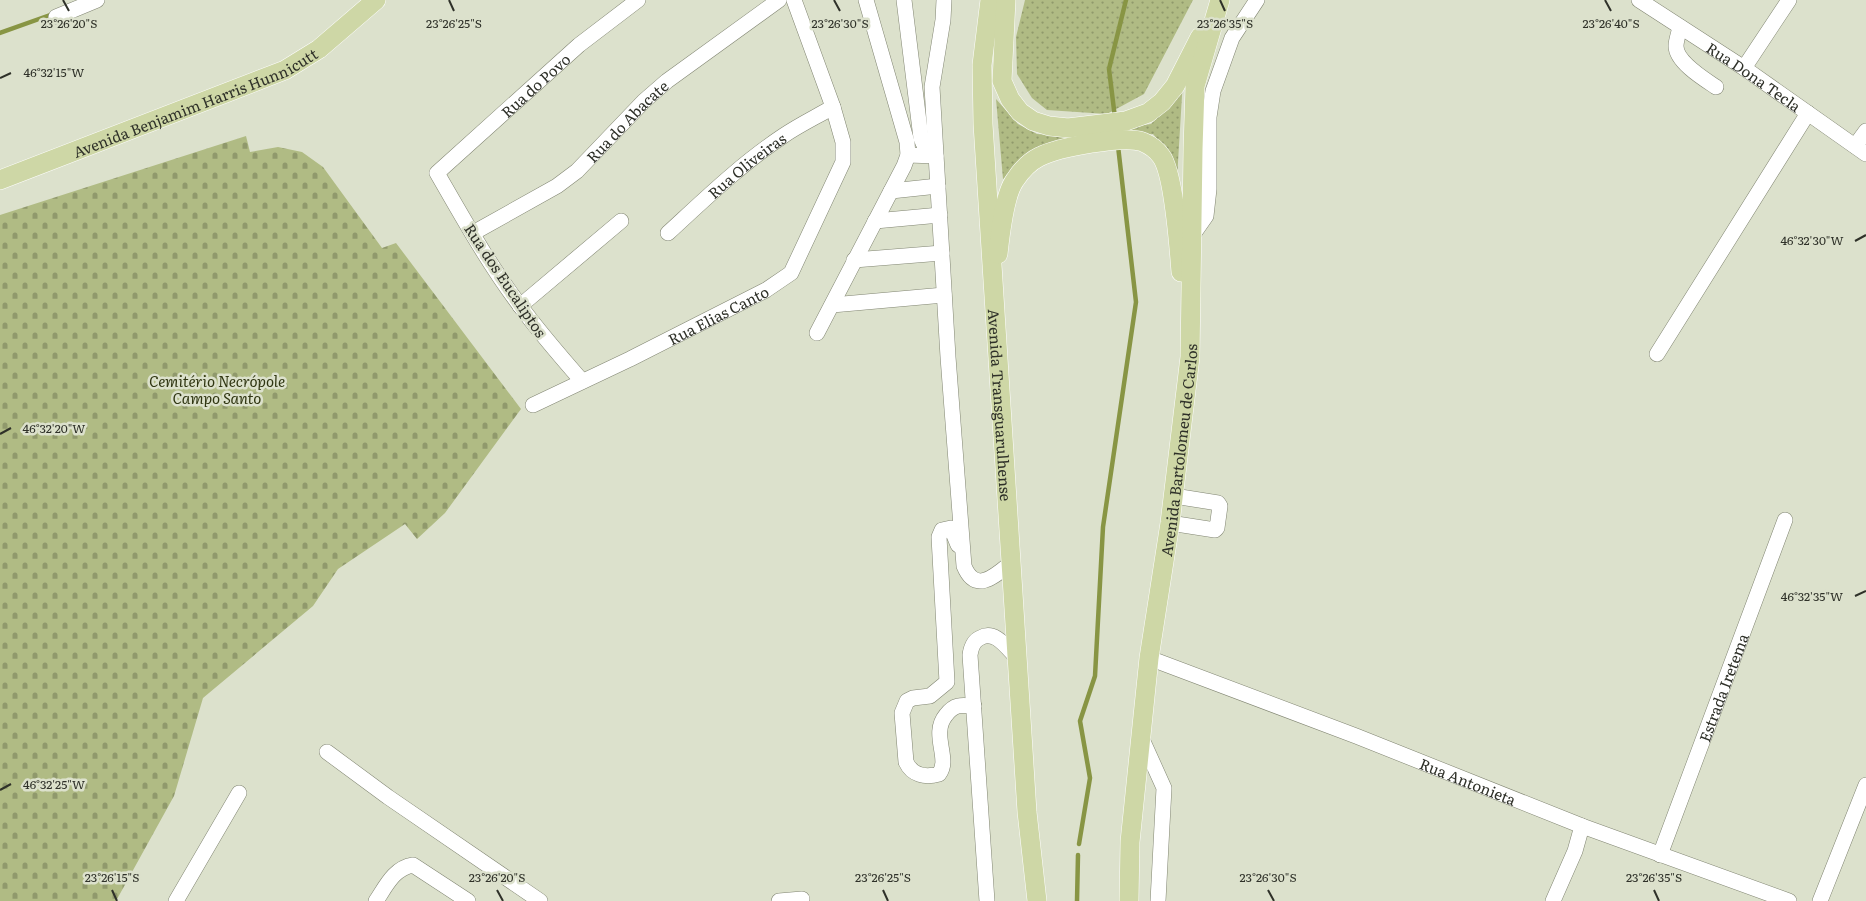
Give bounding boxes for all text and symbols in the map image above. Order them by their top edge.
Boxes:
text: 23°26'20"S [41,14,97,32]
text: 23°26'25"S [426,14,482,32]
text: 23°26'30"S [811,14,869,32]
text: 23°26'35"S [1197,14,1253,32]
text: 23°26'40"S [1582,14,1640,32]
street label: Rua Dona Tecla [1702,35,1807,117]
street label: Avenida Benjamim Harris Hunnicutt [69,41,322,162]
street label: Rua do Povo [495,47,575,122]
text: 46°32'15"W [24,63,84,81]
street label: Rua do Abacate [580,74,673,167]
street label: Rua Oliveiras [702,126,790,203]
street label: Rua dos Eucaliptos [459,218,553,342]
text: 46°32'30"W [1780,231,1844,249]
street label: Rua Elias Canto [663,279,773,350]
street label: Avenida Transguarulhense [983,308,1019,502]
street label: Avenida Bartolomeu de Carlos [1153,343,1202,558]
park label: Cemitério Necrópole Campo Santo [149,369,285,409]
text: 46°32'20"W [23,419,85,437]
text: 46°32'35"W [1781,587,1843,605]
street label: Estrada Iretema [1692,629,1754,745]
street label: Rua Antonieta [1416,751,1521,811]
text: 46°32'25"W [23,775,85,793]
text: 23°26'15"S [85,868,139,886]
text: 23°26'20"S [469,868,525,886]
text: 23°26'25"S [855,868,911,886]
text: 23°26'30"S [1239,868,1297,886]
text: 23°26'35"S [1626,868,1682,886]

